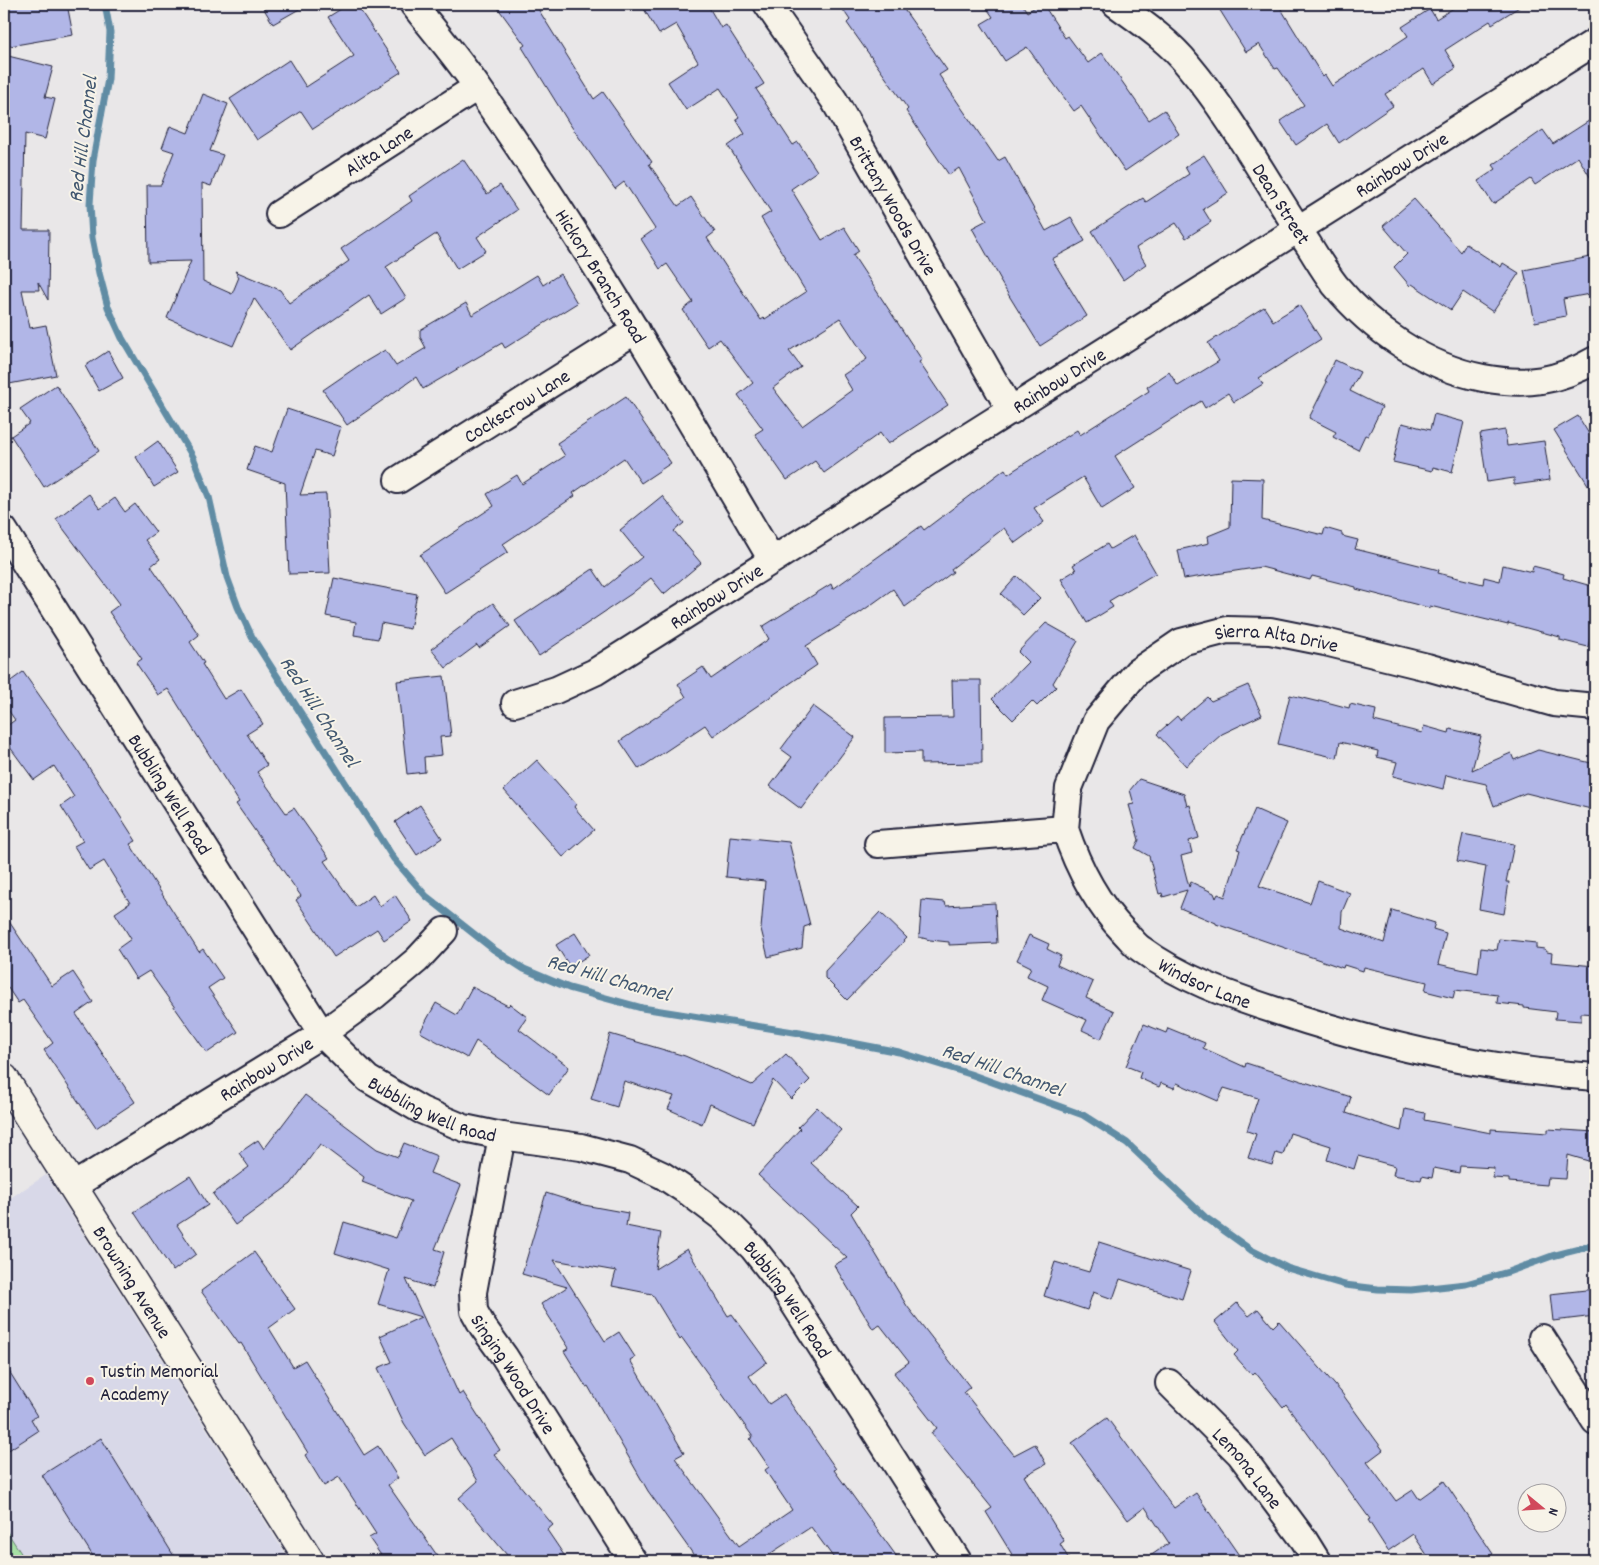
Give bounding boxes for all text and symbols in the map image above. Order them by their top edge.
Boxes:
water label: Red Hill Channel [62,73,108,204]
street label: Alita Lane [340,120,420,185]
street label: Rainbow Drive [1351,126,1455,207]
street label: Brittany Woods Drive [840,131,942,282]
street label: Dean Street [1243,159,1316,251]
street label: Hickory Branch Road [546,205,652,350]
street label: Rainbow Drive [1008,342,1113,422]
street label: Cockscrow Lane [459,364,577,452]
street label: Rainbow Drive [665,558,770,638]
street label: Sierra Alta Drive [1212,619,1341,662]
water label: Red Hill Channel [270,651,366,776]
street label: Bubbling Well Road [119,729,217,861]
water label: Red Hill Channel [543,948,675,1012]
street label: Windsor Lane [1152,953,1254,1018]
street label: Rainbow Drive [215,1031,320,1110]
water label: Red Hill Channel [937,1037,1069,1107]
street label: Bubbling Well Road [362,1071,498,1151]
street label: Browning Avenue [84,1221,177,1345]
street label: Bubbling Well Road [736,1235,837,1365]
street label: Singing Wood Drive [462,1310,561,1441]
place label: Tustin Memorial Academy [100,1359,219,1410]
marker: Tustin Memorial Academy [84,1375,96,1387]
street label: Lemona Lane [1204,1422,1288,1516]
north arrow [1516,1482,1566,1532]
text: N [1542,1505,1563,1518]

